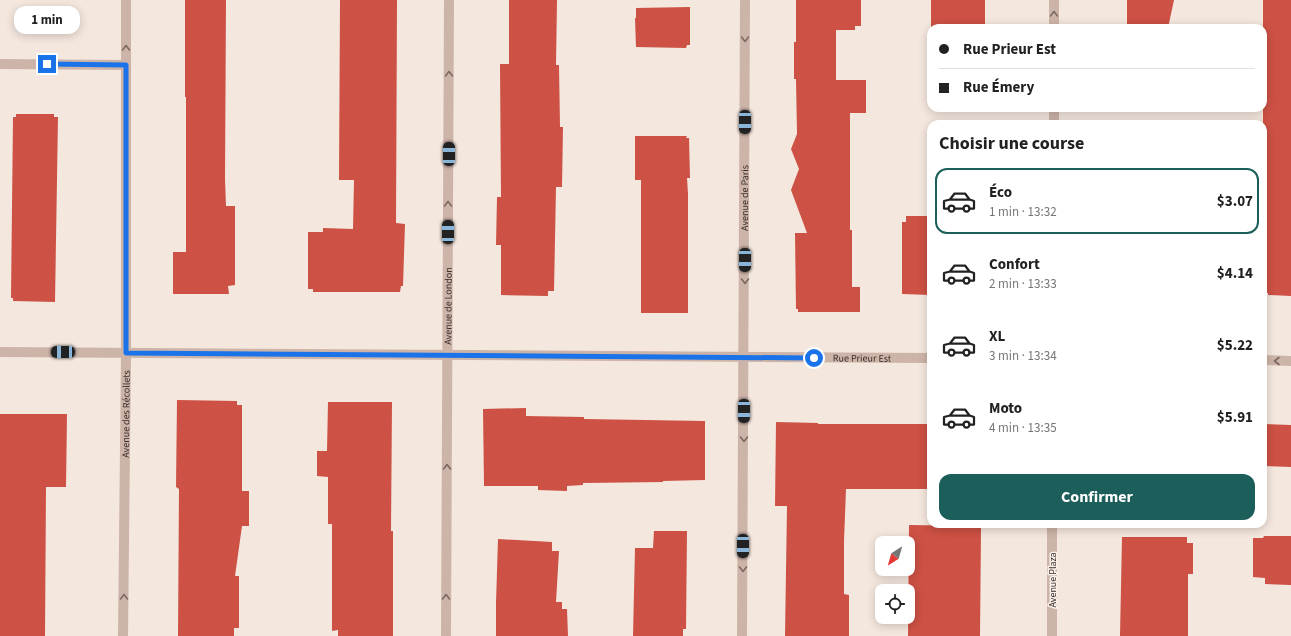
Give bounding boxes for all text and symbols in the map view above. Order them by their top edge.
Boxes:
callout: 1 min [14,6,80,34]
text: 1 min [31,11,63,29]
one-way arrow [1050,11,1058,17]
one-way arrow [741,36,749,42]
text: Rue Prieur Est [963,39,1056,60]
one-way arrow [122,45,130,51]
route end [38,55,56,73]
one-way arrow [445,71,453,77]
text: Rue Émery [963,77,1034,98]
car [739,110,751,134]
text: Choisir une course [939,131,1084,156]
car [443,142,455,166]
street label: Avenue de Paris [738,165,752,231]
text: Éco [989,182,1012,203]
icon: car [941,183,977,219]
text: $3.07 [1217,191,1253,212]
one-way arrow [444,201,452,207]
text: 1 min · 13:32 [989,203,1057,221]
car [442,220,454,244]
car [739,248,751,272]
text: Confort [989,254,1040,275]
icon: car [941,255,977,291]
text: $4.14 [1217,263,1253,284]
street label: Avenue de London [441,267,456,345]
text: 2 min · 13:33 [989,275,1057,293]
one-way arrow [741,278,749,284]
text: XL [989,326,1005,347]
icon: car [941,327,977,363]
text: $5.22 [1217,335,1253,356]
car [51,346,75,358]
text: 3 min · 13:34 [989,347,1057,365]
route start [805,349,823,367]
street label: Rue Prieur Est [833,351,892,366]
one-way arrow [1274,357,1280,365]
street label: Avenue des Récollets [119,370,134,458]
text: Moto [989,398,1022,419]
car [738,399,750,423]
icon: car [941,399,977,435]
text: $5.91 [1217,407,1253,428]
text: 4 min · 13:35 [989,419,1057,437]
one-way arrow [740,436,748,442]
one-way arrow [443,464,451,470]
button: Confirmer [939,474,1255,520]
car [737,534,749,558]
north arrow [875,536,915,576]
map controls [875,536,915,624]
street label: Avenue Plaza [1046,552,1060,608]
one-way arrow [739,566,747,572]
button: locate [875,584,915,624]
one-way arrow [120,594,128,600]
one-way arrow [442,594,450,600]

